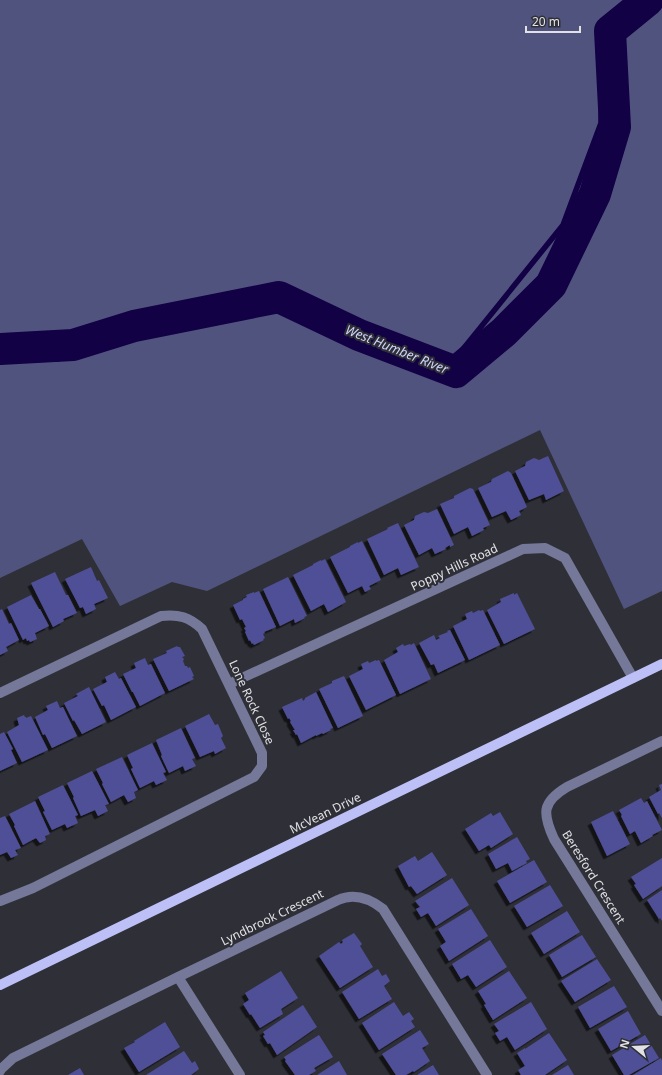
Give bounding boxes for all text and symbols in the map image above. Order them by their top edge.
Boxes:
scale bar [526,8,580,34]
text: 20 m [532,13,560,30]
water label: West Humber River [343,320,452,378]
street label: Poppy Hills Road [408,539,500,595]
street label: Lone Rock Close [225,657,279,747]
street label: McVean Drive [287,788,364,838]
street label: Beresford Crescent [558,827,630,928]
street label: Lyndbrook Crescent [218,884,327,949]
north arrow [614,1027,654,1067]
text: N [615,1037,633,1050]

